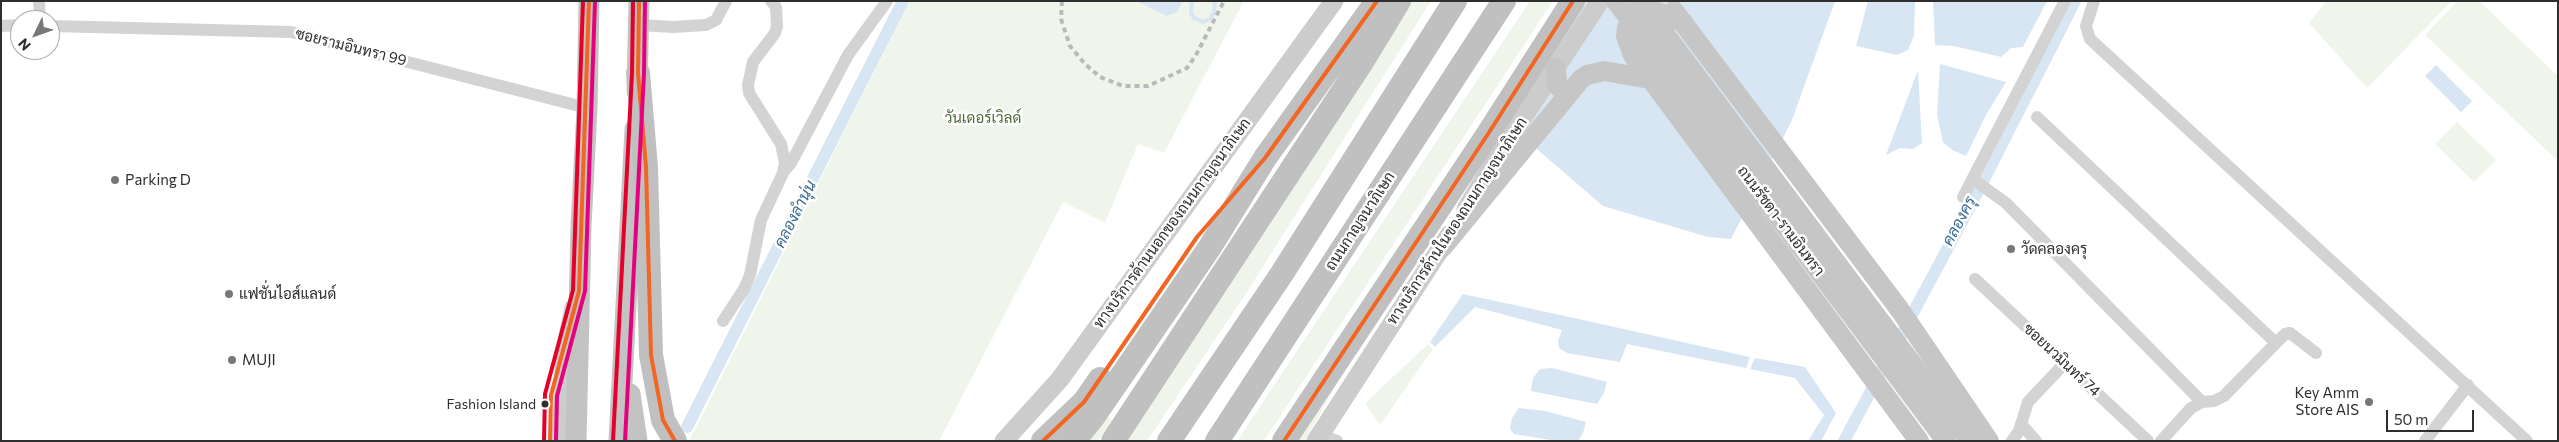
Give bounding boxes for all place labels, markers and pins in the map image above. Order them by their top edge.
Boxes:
place label: Parking D [125,171,191,189]
marker: Parking D [109,174,121,186]
place label: วัดคลองครุ [2021,240,2087,258]
marker: วัดคลองครุ [2005,243,2017,255]
place label: แฟชั่นไอส์แลนด์ [239,285,336,303]
marker: แฟชั่นไอส์แลนด์ [223,288,235,300]
place label: MUJI [242,351,276,369]
marker: MUJI [226,354,238,366]
place label: Key Amm Store AIS [2295,384,2359,419]
place label: Fashion Island [447,396,536,412]
marker: Key Amm Store AIS [2363,396,2375,408]
marker: Fashion Island [540,399,550,409]

